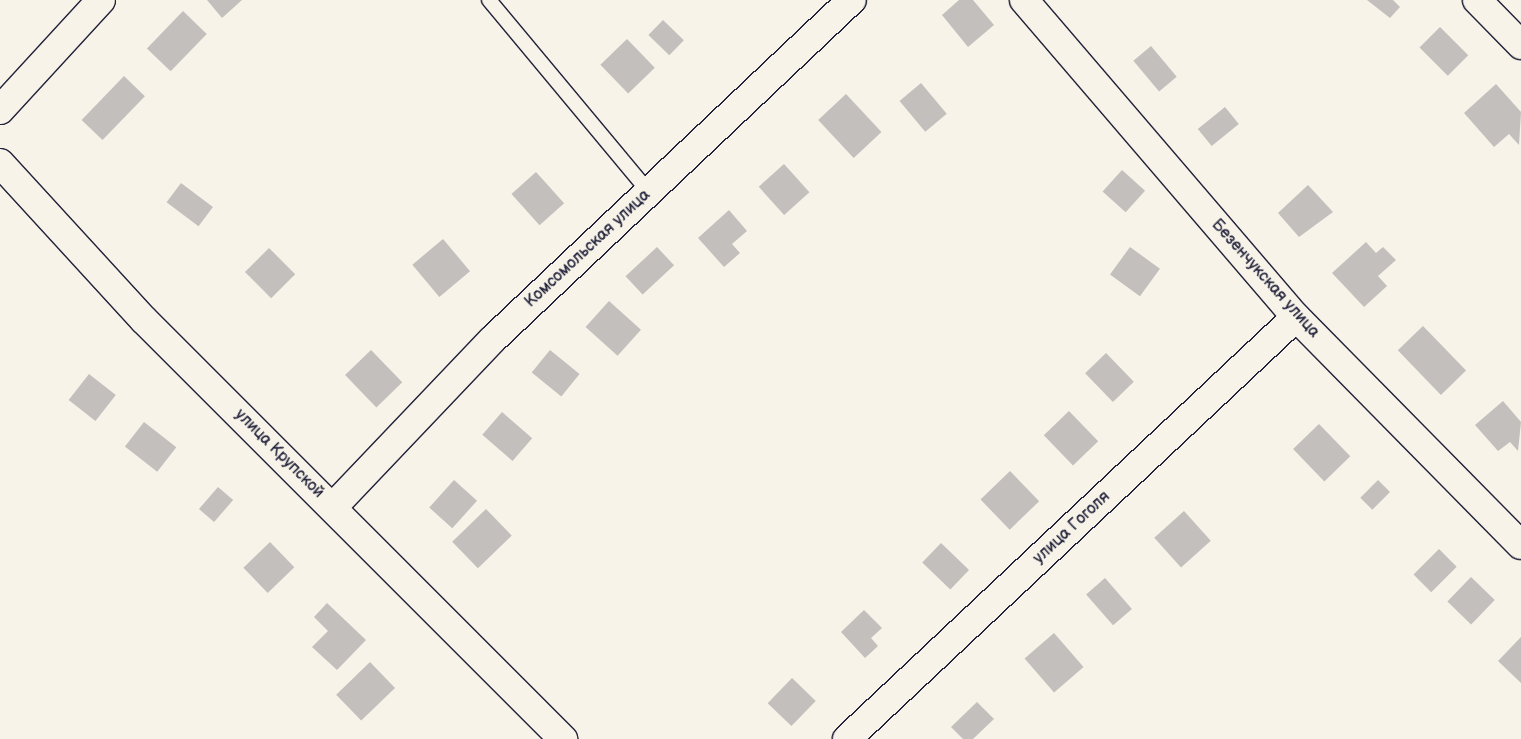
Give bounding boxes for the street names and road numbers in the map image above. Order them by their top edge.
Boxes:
street label: Комсомольская улица [521,186,655,312]
street label: Безенчукская улица [1207,216,1323,342]
street label: улица Крупской [230,405,328,503]
street label: улица Гоголя [1030,488,1114,568]

